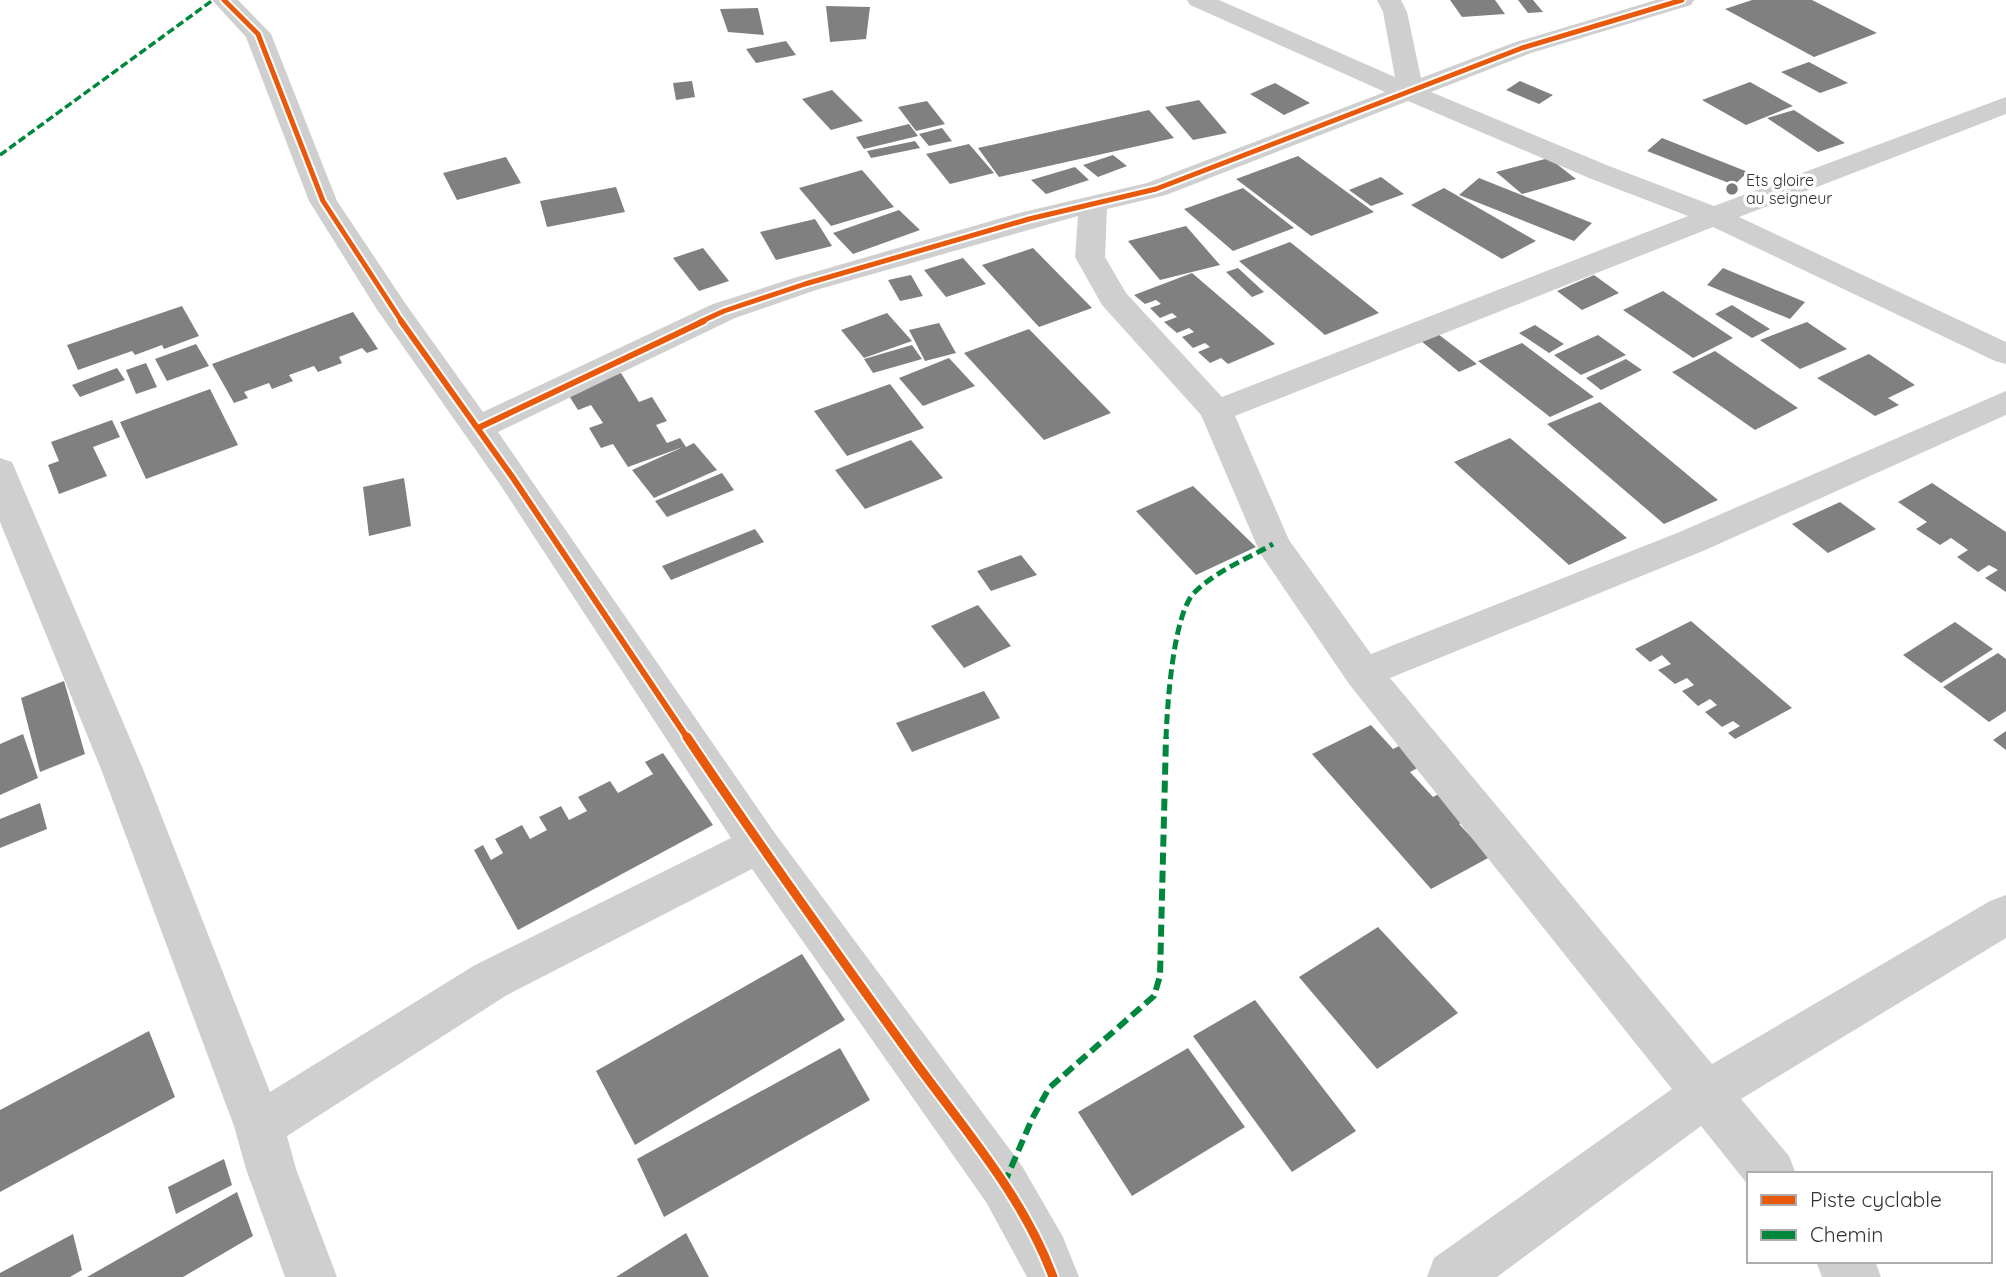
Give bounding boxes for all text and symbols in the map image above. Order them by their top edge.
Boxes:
place label: Ets gloire au seigneur [1746,170,1833,208]
marker: Ets gloire au seigneur [1724,181,1740,197]
legend [1747,1172,1992,1263]
text: Piste cyclable [1810,1186,1942,1212]
text: Chemin [1810,1221,1883,1247]

